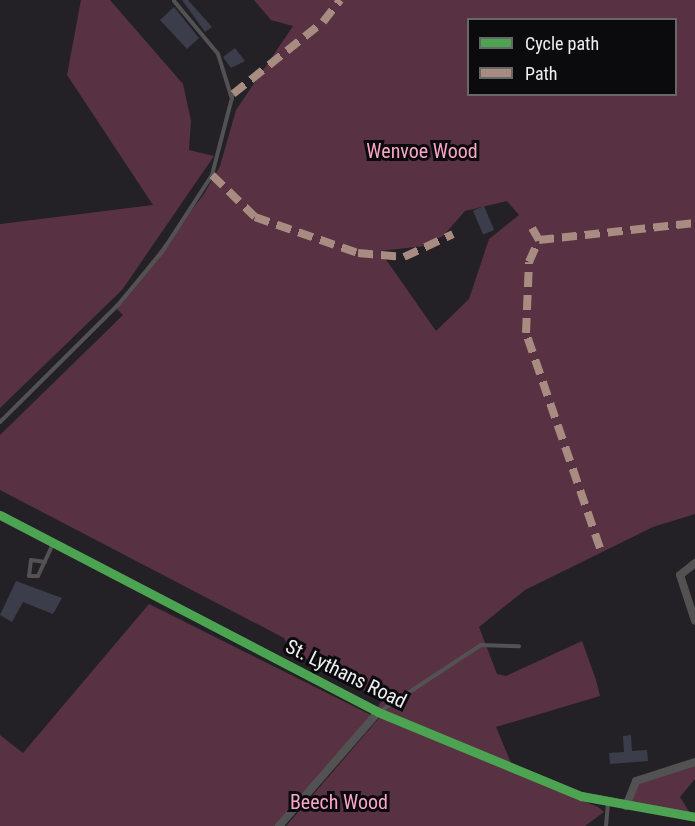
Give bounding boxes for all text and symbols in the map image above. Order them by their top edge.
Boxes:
legend [467,18,677,96]
text: Cycle path [525,33,599,54]
text: Path [525,63,558,84]
park label: Wenvoe Wood [366,139,478,163]
street label: St. Lythans Road [282,634,410,714]
park label: Beech Wood [290,790,388,814]

